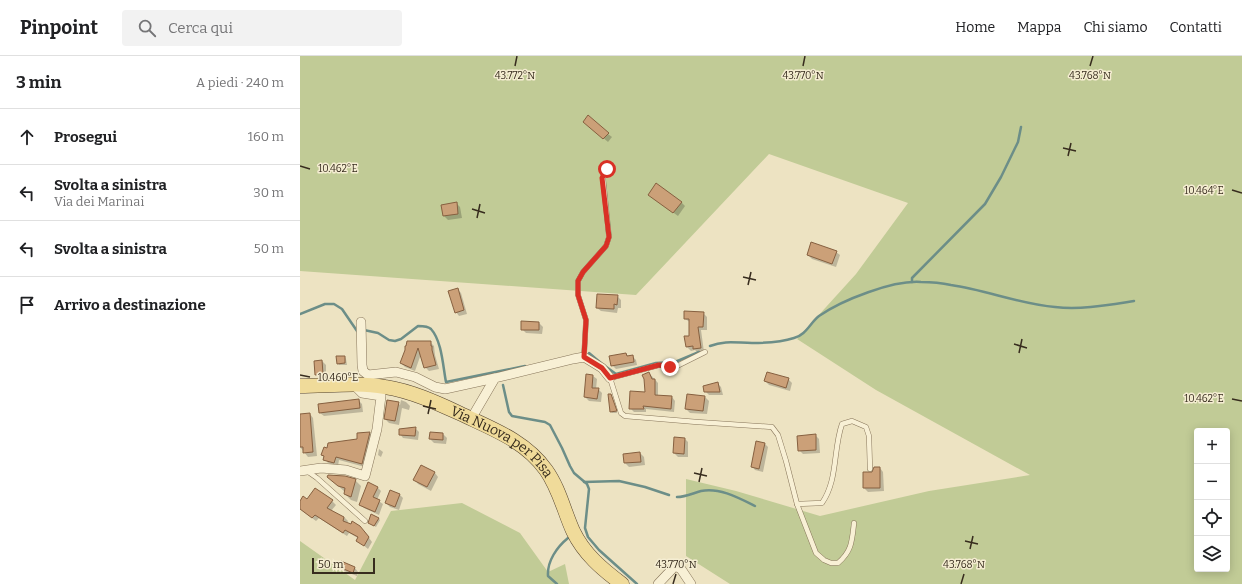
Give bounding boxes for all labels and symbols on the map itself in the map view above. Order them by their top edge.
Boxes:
text: 43.772°N [495,70,535,82]
text: 43.770°N [782,70,824,82]
text: 43.768°N [1069,70,1111,82]
route start [598,160,616,178]
text: 10.462°E [318,163,358,175]
text: 10.464°E [1184,185,1224,197]
route end [661,358,679,376]
text: 10.460°E [318,372,358,384]
text: 10.462°E [1184,393,1224,405]
street label: Via Nuova per Pisa [448,402,557,481]
scale bar [312,556,375,575]
text: 43.770°N [655,559,697,571]
text: 43.768°N [943,559,985,571]

